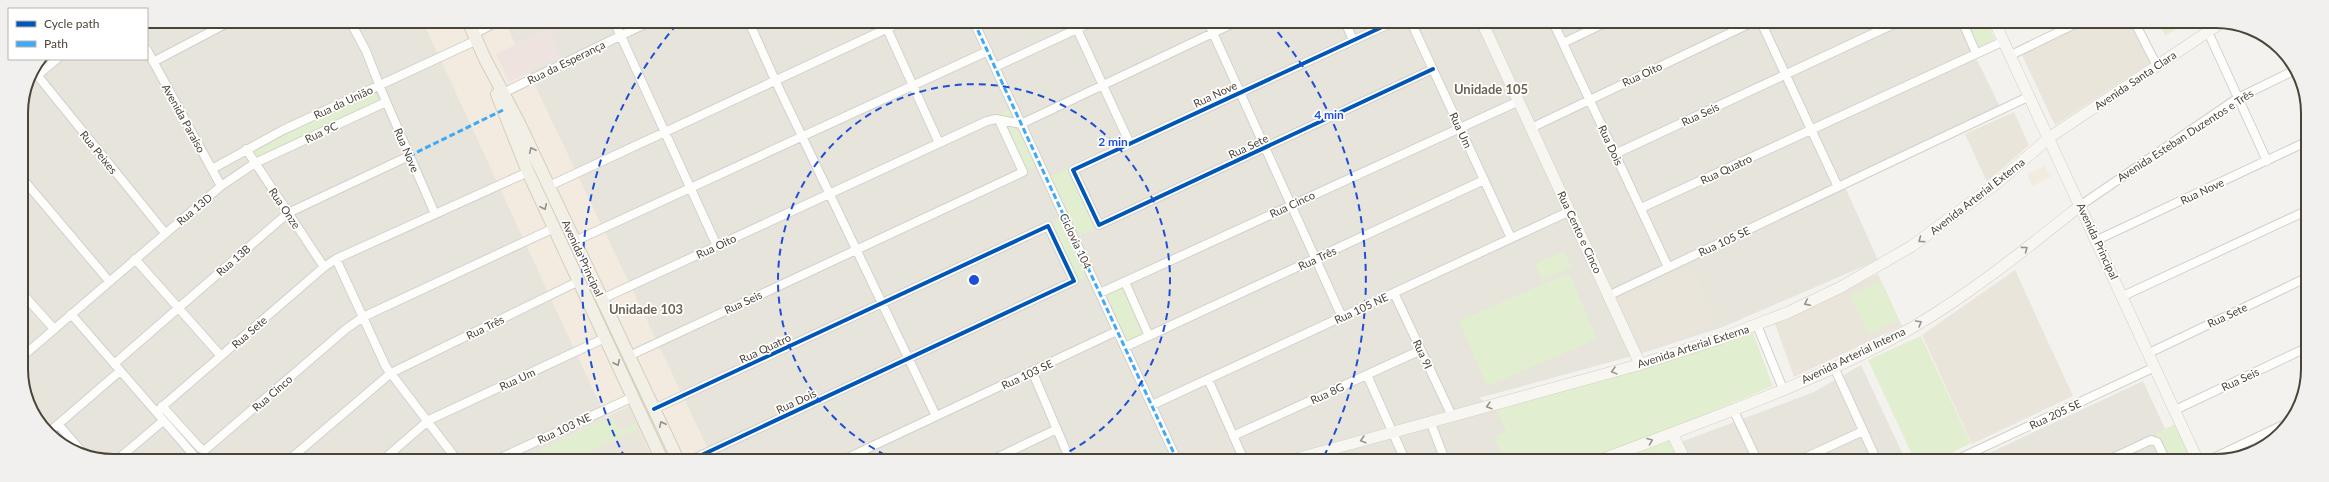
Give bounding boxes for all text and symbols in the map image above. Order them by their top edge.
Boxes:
legend [8,8,148,60]
text: Cycle path [44,16,99,31]
text: Path [44,36,68,51]
street label: Rua da Esperança [525,38,607,86]
street label: Avenida Santa Clara [2092,48,2178,112]
street label: Rua Oito [1620,59,1664,89]
street label: Rua Nove [1191,78,1239,110]
street label: Avenida Paraíso [160,81,208,155]
district label: Unidade 105 [1454,81,1528,97]
street label: Rua da União [311,83,375,121]
street label: Avenida Esteban Duzentos e Três [2114,86,2256,184]
street label: Rua Seis [1679,100,1721,128]
text: 4 min [1314,107,1344,122]
street label: Rua Um [1447,110,1475,150]
street label: Rua 9C [302,118,340,145]
street label: Rua Dois [1596,123,1626,167]
street label: Rua Nove [392,126,422,174]
street label: Rua Peixes [78,128,120,176]
street label: Rua Sete [1226,131,1270,161]
text: 2 min [1098,134,1128,149]
one-way arrow [529,147,537,155]
street label: Rua Quatro [1698,151,1754,187]
street label: Avenida Arterial Externa [1927,155,2027,237]
street label: Rua Nove [2178,175,2226,207]
street label: Rua Onze [267,185,304,231]
street label: Rua Cinco [1267,188,1317,220]
street label: Rua Cento e Cinco [1555,189,1605,275]
street label: Rua 13D [174,190,214,228]
street label: Avenida Principal [2075,201,2121,281]
one-way arrow [539,203,547,211]
street label: Ciclovia 104 [1057,211,1095,271]
street label: Avenida Principal [560,218,606,298]
street label: Rua 105 SE [1696,223,1752,259]
street label: Rua Oito [694,231,738,261]
one-way arrow [1918,235,1925,242]
street label: Rua 13B [213,242,253,278]
street label: Rua Três [1296,243,1338,272]
one-way arrow [2021,247,2028,254]
centre of rings [967,273,981,287]
street label: Rua Seis [722,288,764,316]
street label: Rua 105 NE [1332,290,1390,326]
one-way arrow [1804,298,1811,306]
street label: Rua Sete [2205,300,2249,330]
district label: Unidade 103 [609,301,683,317]
street label: Rua Três [464,312,506,342]
street label: Rua Sete [229,313,269,351]
one-way arrow [1915,321,1922,328]
street label: Avenida Arterial Externa [1635,322,1751,370]
street label: Avenida Arterial Interna [1799,324,1907,386]
street label: Rua Quatro [737,330,793,366]
street label: Rua 9I [1411,337,1435,371]
street label: Rua 103 SE [999,356,1055,392]
one-way arrow [612,359,620,367]
street label: Rua Um [497,365,537,393]
street label: Rua Seis [2219,365,2261,393]
one-way arrow [1611,366,1618,375]
street label: Rua Cinco [249,372,295,414]
street label: Rua 8G [1308,380,1346,406]
street label: Rua Dois [774,386,818,416]
street label: Rua 205 SE [2027,396,2083,432]
one-way arrow [1485,401,1492,409]
street label: Rua 103 NE [535,410,593,446]
one-way arrow [659,421,667,429]
one-way arrow [1360,435,1367,444]
one-way arrow [1647,438,1654,446]

